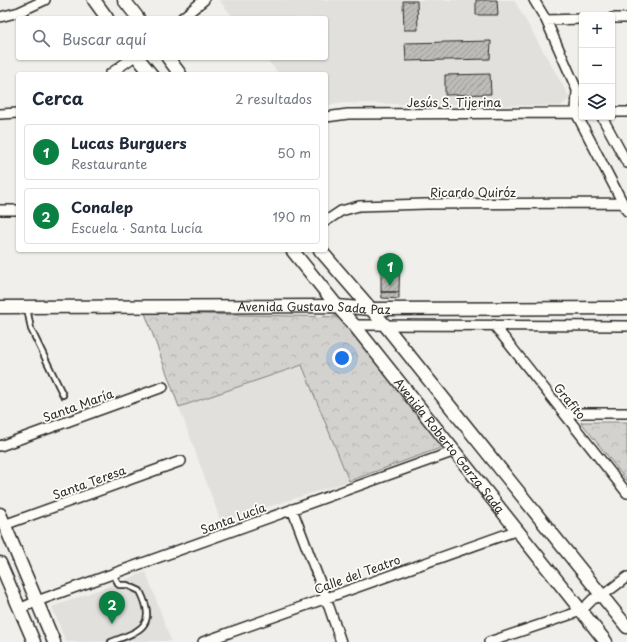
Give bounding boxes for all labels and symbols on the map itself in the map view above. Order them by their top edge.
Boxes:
street label: Jesús S. Tijerina [407,93,502,111]
street label: Ricardo Quiróz [430,183,516,201]
pin: 1 [377,253,403,286]
street label: Avenida Gustavo Sada Paz [237,297,391,318]
your location [332,348,352,368]
street label: Avenida Roberto Garza Sada [390,374,510,517]
street label: Grafito [550,379,590,423]
street label: Santa María [40,384,116,426]
street label: Santa Teresa [50,460,129,504]
street label: Santa Lucía [198,498,269,538]
street label: Calle del Teatro [311,550,403,598]
pin: 2 [99,591,125,624]

